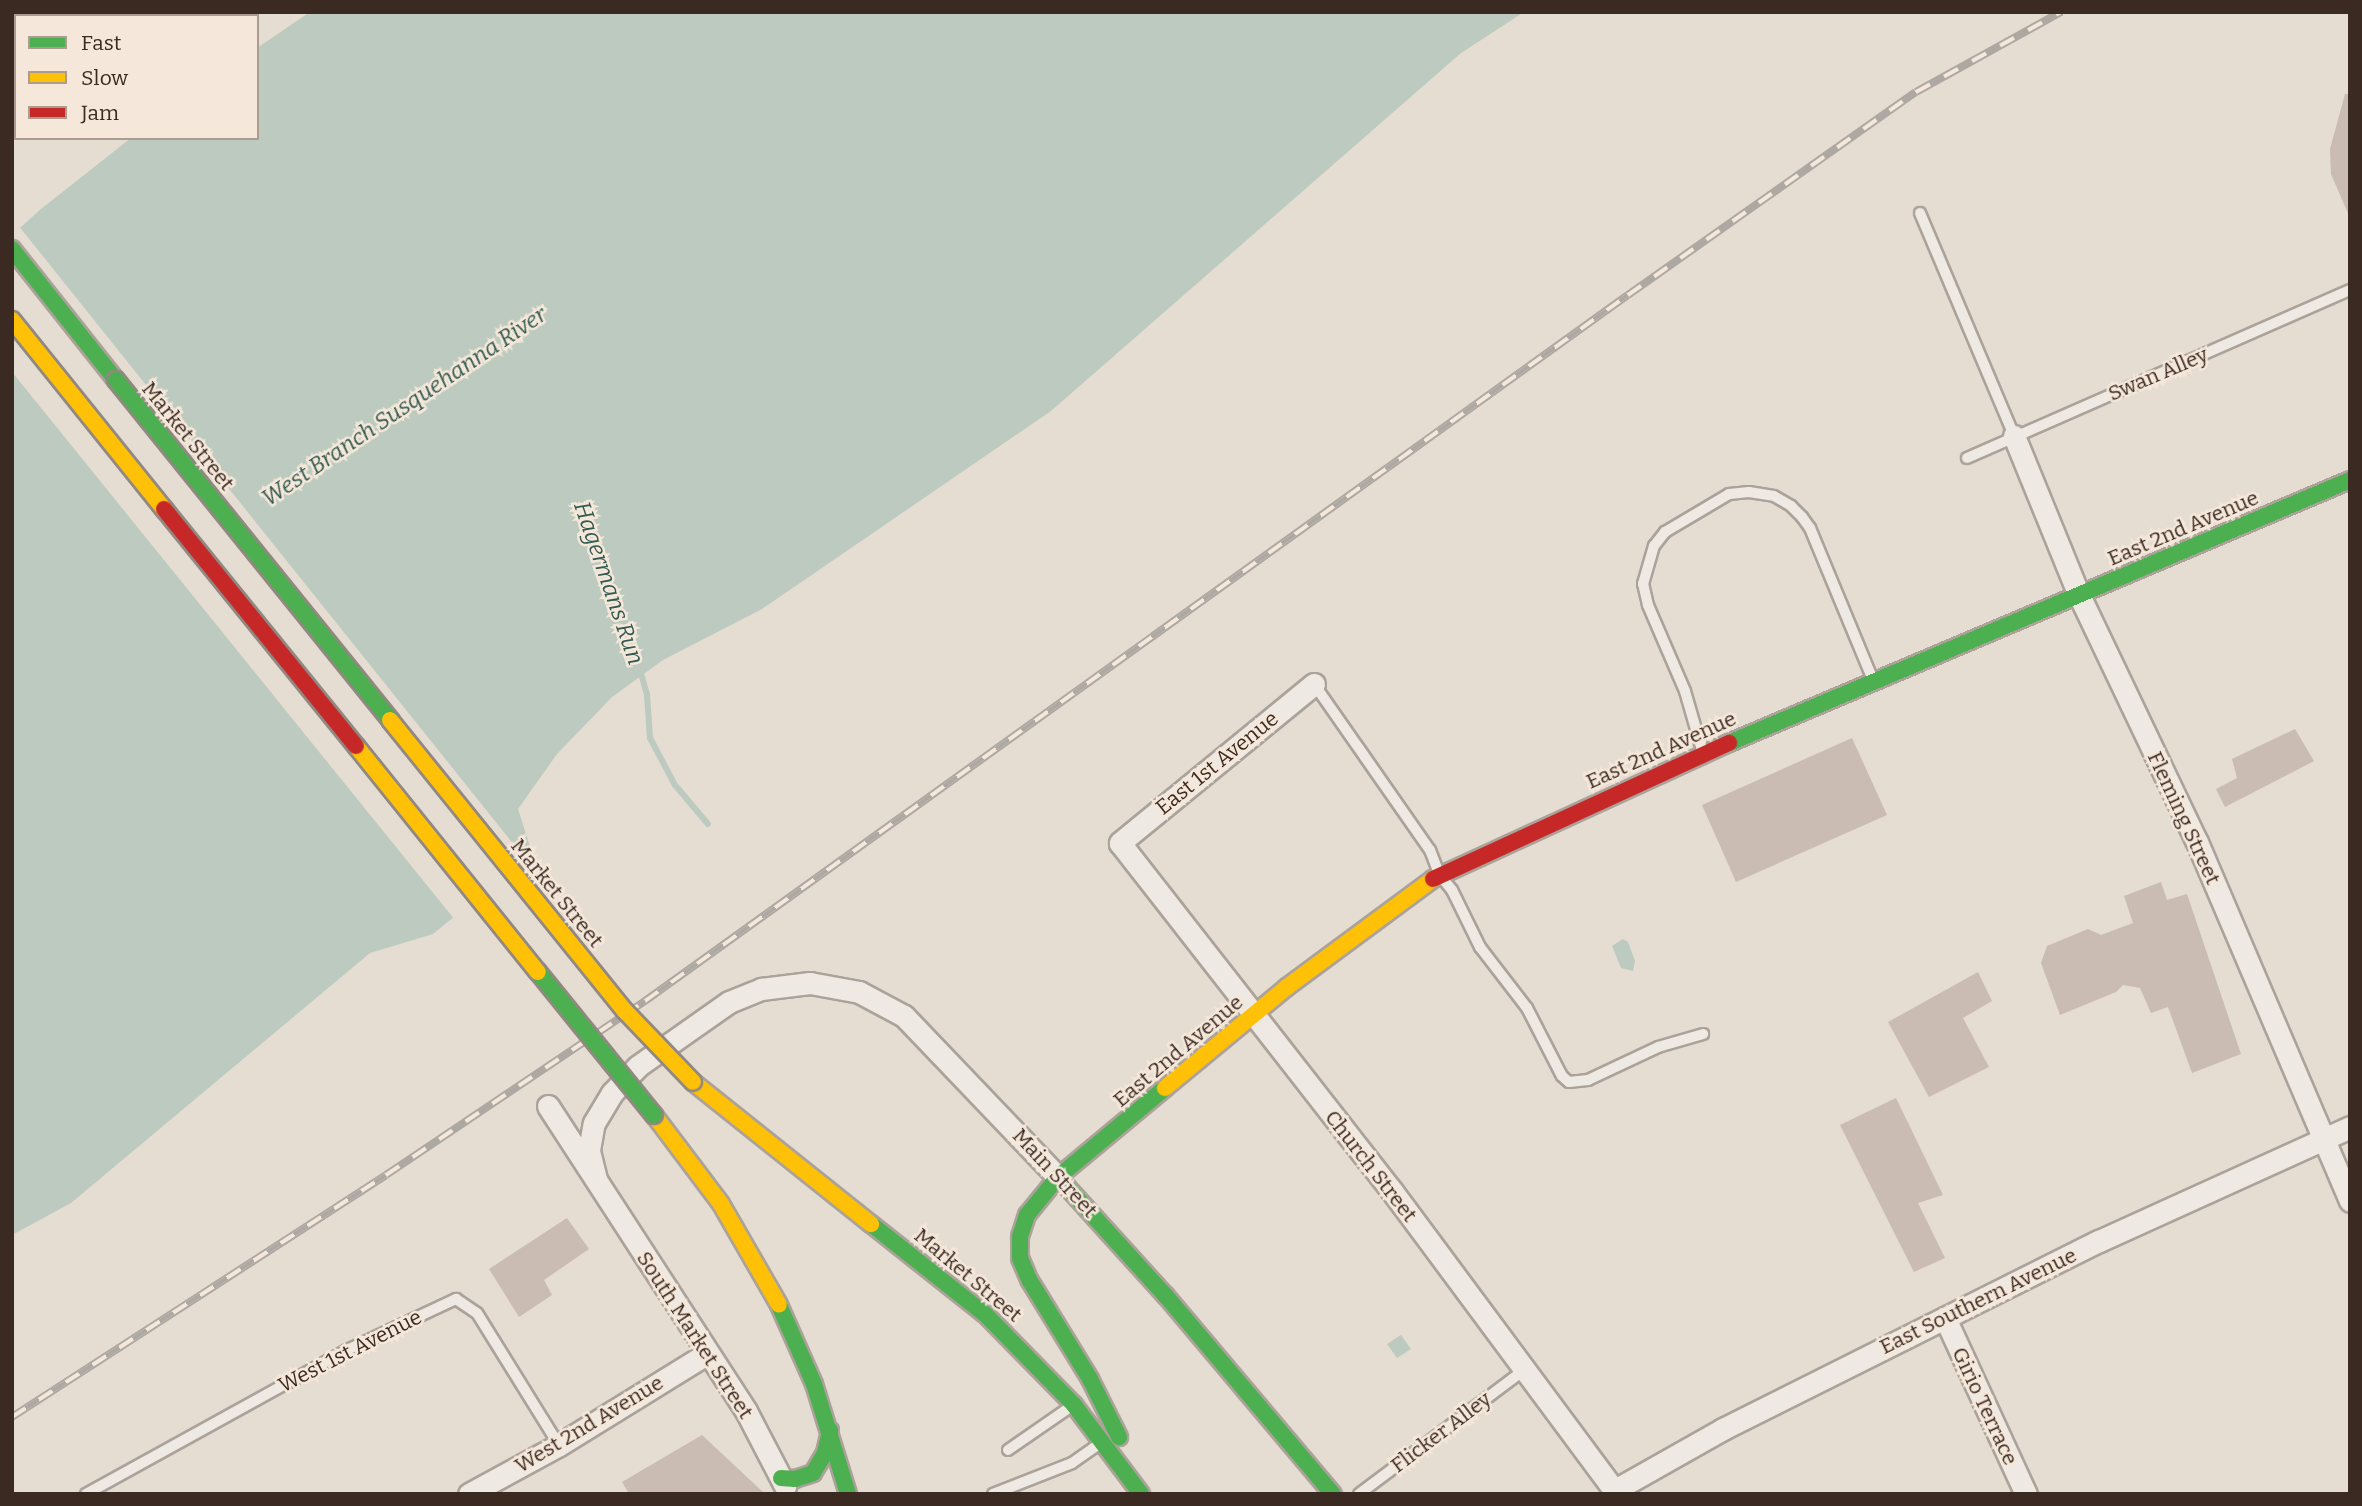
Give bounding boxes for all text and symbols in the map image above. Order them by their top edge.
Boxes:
legend [14,14,259,140]
text: Fast [81,30,121,56]
text: Slow [81,65,128,91]
text: Jam [81,100,119,126]
water label: West Branch Susquehanna River [256,300,552,512]
street label: Swan Alley [2104,342,2212,406]
street label: Market Street [137,377,239,495]
street label: East 2nd Avenue [2104,485,2262,571]
water label: Hagermans Run [568,498,650,668]
street label: East 1st Avenue [1151,706,1283,820]
street label: East 2nd Avenue [1582,706,1740,794]
street label: Fleming Street [2142,747,2226,889]
street label: Market Street [506,834,608,952]
street label: East 2nd Avenue [1108,990,1248,1112]
street label: Church Street [1320,1105,1422,1227]
street label: Main Street [1007,1123,1103,1223]
street label: Market Street [909,1223,1027,1327]
street label: East Southern Avenue [1876,1242,2080,1360]
street label: South Market Street [631,1247,759,1423]
street label: West 1st Avenue [274,1304,426,1398]
street label: Girio Terrace [1947,1343,2023,1469]
street label: West 2nd Avenue [510,1370,668,1478]
street label: Flicker Alley [1386,1386,1496,1478]

